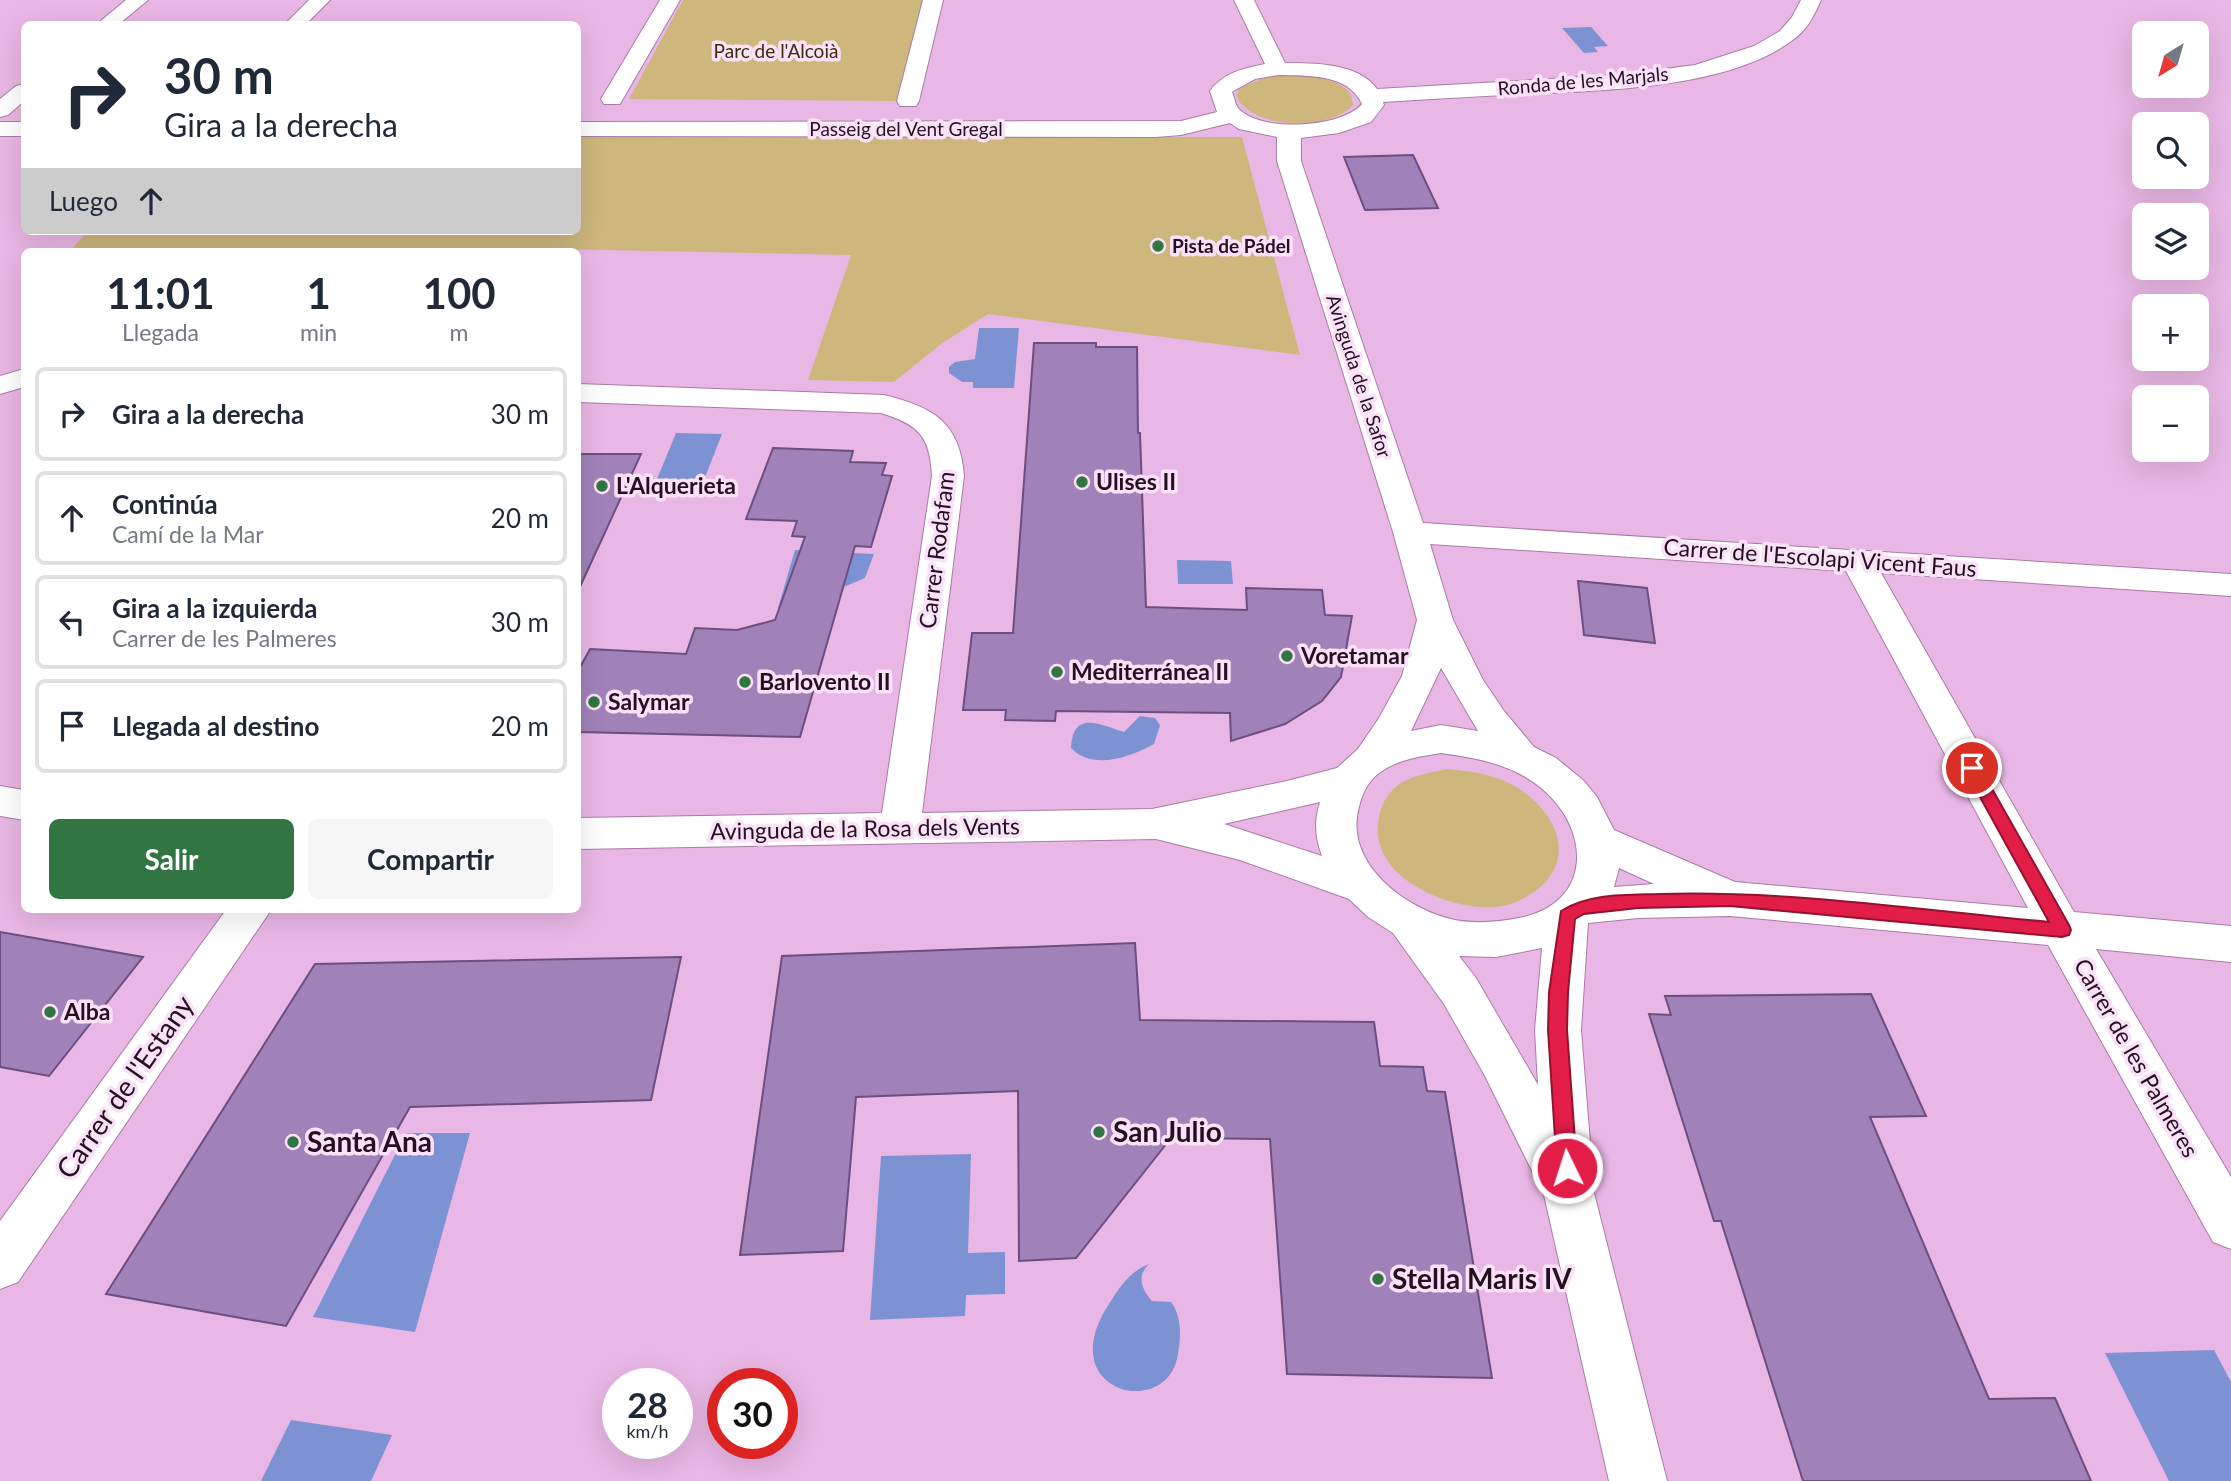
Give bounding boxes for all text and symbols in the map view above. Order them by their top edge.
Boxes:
north arrow [2132,21,2208,98]
map controls [2132,21,2209,462]
park label: Parc de l'Alcoià [714,39,838,62]
text: 30 m [164,46,274,104]
icon: right [49,49,140,140]
street label: Ronda de les Marjals [1497,62,1669,99]
text: Gira a la derecha [164,105,398,144]
button: search [2132,112,2209,189]
street label: Passeig del Vent Gregal [809,117,1003,140]
icon: ahead [132,182,170,220]
text: Luego [49,185,118,217]
button: layers [2132,203,2209,280]
place label: Pista de Pádel [1172,234,1291,257]
marker: Pista de Pádel [1150,238,1166,254]
text: 11:01 [106,268,215,318]
text: 1 [306,268,331,318]
text: 100 [423,268,496,318]
street label: Avinguda de la Safor [1322,291,1397,460]
button: + [2132,294,2209,371]
text: Llegada [122,318,199,346]
text: min [300,318,337,346]
text: m [450,318,469,346]
button: − [2132,385,2209,462]
icon: right [53,395,91,433]
text: Gira a la derecha [112,398,304,430]
text: 30 m [491,398,549,430]
place label: Ulises II [1096,467,1176,495]
street label: Carrer Rodafam [912,470,960,630]
place label: L'Alquerieta [616,471,736,499]
marker: Ulises II [1074,474,1090,490]
marker: L'Alquerieta [594,478,610,494]
text: Continúa [112,488,218,520]
icon: ahead [53,499,91,537]
text: 20 m [491,502,549,534]
text: Camí de la Mar [112,520,264,548]
street label: Carrer de l'Escolapi Vicent Faus [1663,532,1978,582]
text: Gira a la izquierda [112,592,318,624]
icon: left [53,603,91,641]
text: 30 m [491,606,549,638]
text: Carrer de les Palmeres [112,624,337,652]
place label: Voretamar [1300,641,1409,669]
marker: Voretamar [1279,648,1295,664]
place label: Mediterránea II [1071,657,1229,685]
marker: Mediterránea II [1049,664,1065,680]
place label: Barlovento II [759,667,891,695]
marker: Barlovento II [737,674,753,690]
place label: Salymar [608,687,690,715]
marker: Salymar [586,694,602,710]
icon: arrive [53,707,91,745]
text: Llegada al destino [112,710,319,742]
text: 20 m [491,710,549,742]
pin [1942,738,2002,798]
icon: arrive [1953,749,1991,787]
street label: Avinguda de la Rosa dels Vents [710,811,1020,845]
button: Salir [49,819,294,899]
button: Compartir [308,819,553,899]
street label: Carrer de les Palmeres [2069,953,2205,1162]
street label: Carrer de l'Estany [48,988,200,1185]
place label: Alba [63,997,110,1025]
marker: Alba [42,1004,58,1020]
place label: San Julio [1113,1114,1222,1148]
place label: Santa Ana [307,1124,432,1158]
marker: San Julio [1091,1124,1107,1140]
position arrow [1530,1131,1604,1205]
marker: Santa Ana [285,1134,301,1150]
place label: Stella Maris IV [1392,1261,1572,1295]
marker: Stella Maris IV [1370,1271,1386,1287]
speed limit sign: 30 [707,1368,798,1459]
text: 28 [627,1383,668,1425]
text: km/h [626,1420,669,1442]

